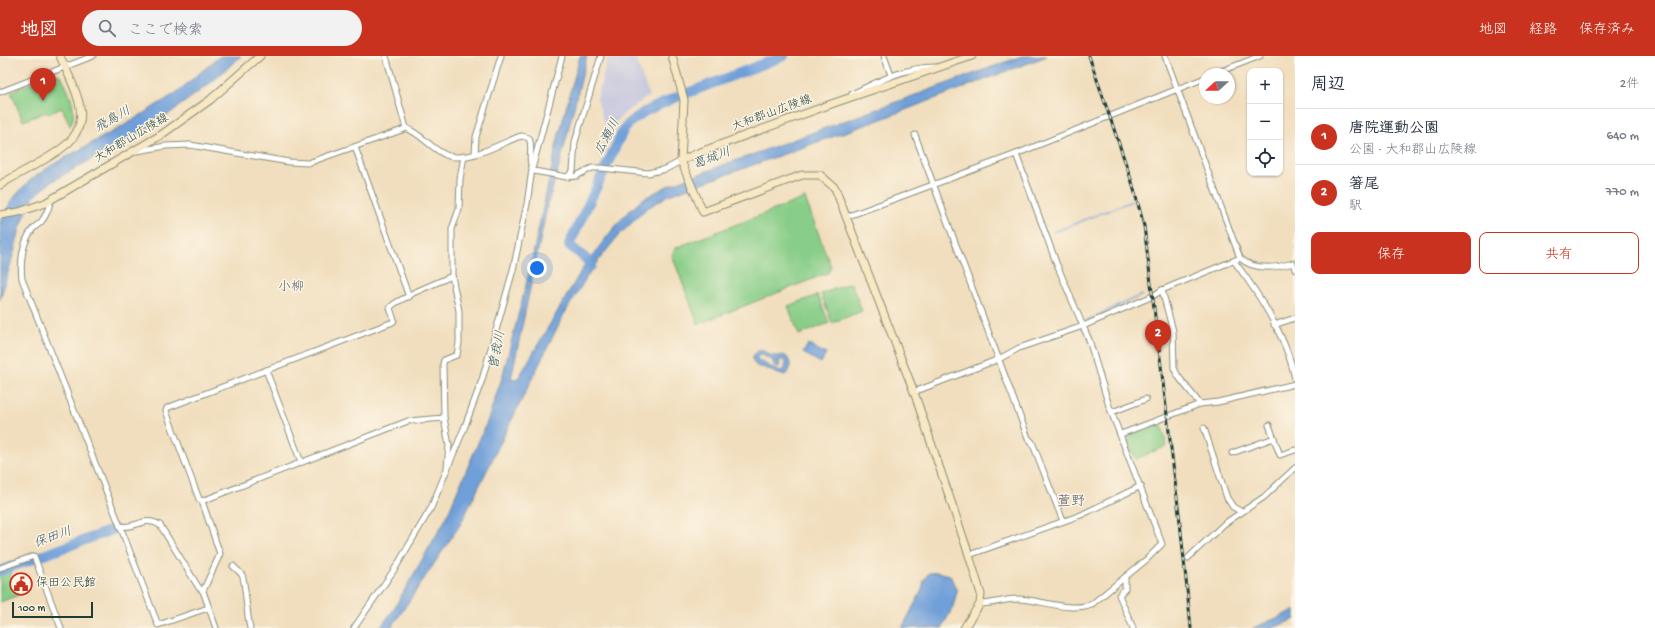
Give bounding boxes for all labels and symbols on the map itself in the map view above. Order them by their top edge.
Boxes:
pin: 1 [30,68,56,101]
north arrow [1199,68,1235,104]
street label: 大和郡山広陵線 [730,92,814,135]
water label: 飛鳥川 [92,103,134,136]
street label: 大和郡山広陵線 [92,111,172,167]
water label: 広瀬川 [591,116,624,158]
water label: 葛城川 [691,144,733,173]
your location [527,258,547,278]
district label: 小柳 [278,280,304,295]
pin: 2 [1145,320,1171,353]
water label: 曽我川 [486,329,509,371]
district label: 萱野 [1057,494,1085,511]
water label: 保田川 [32,523,74,552]
public building icon: 保田公民館 [8,571,34,597]
place label: 保田公民館 [36,576,96,591]
scale bar [12,600,93,619]

